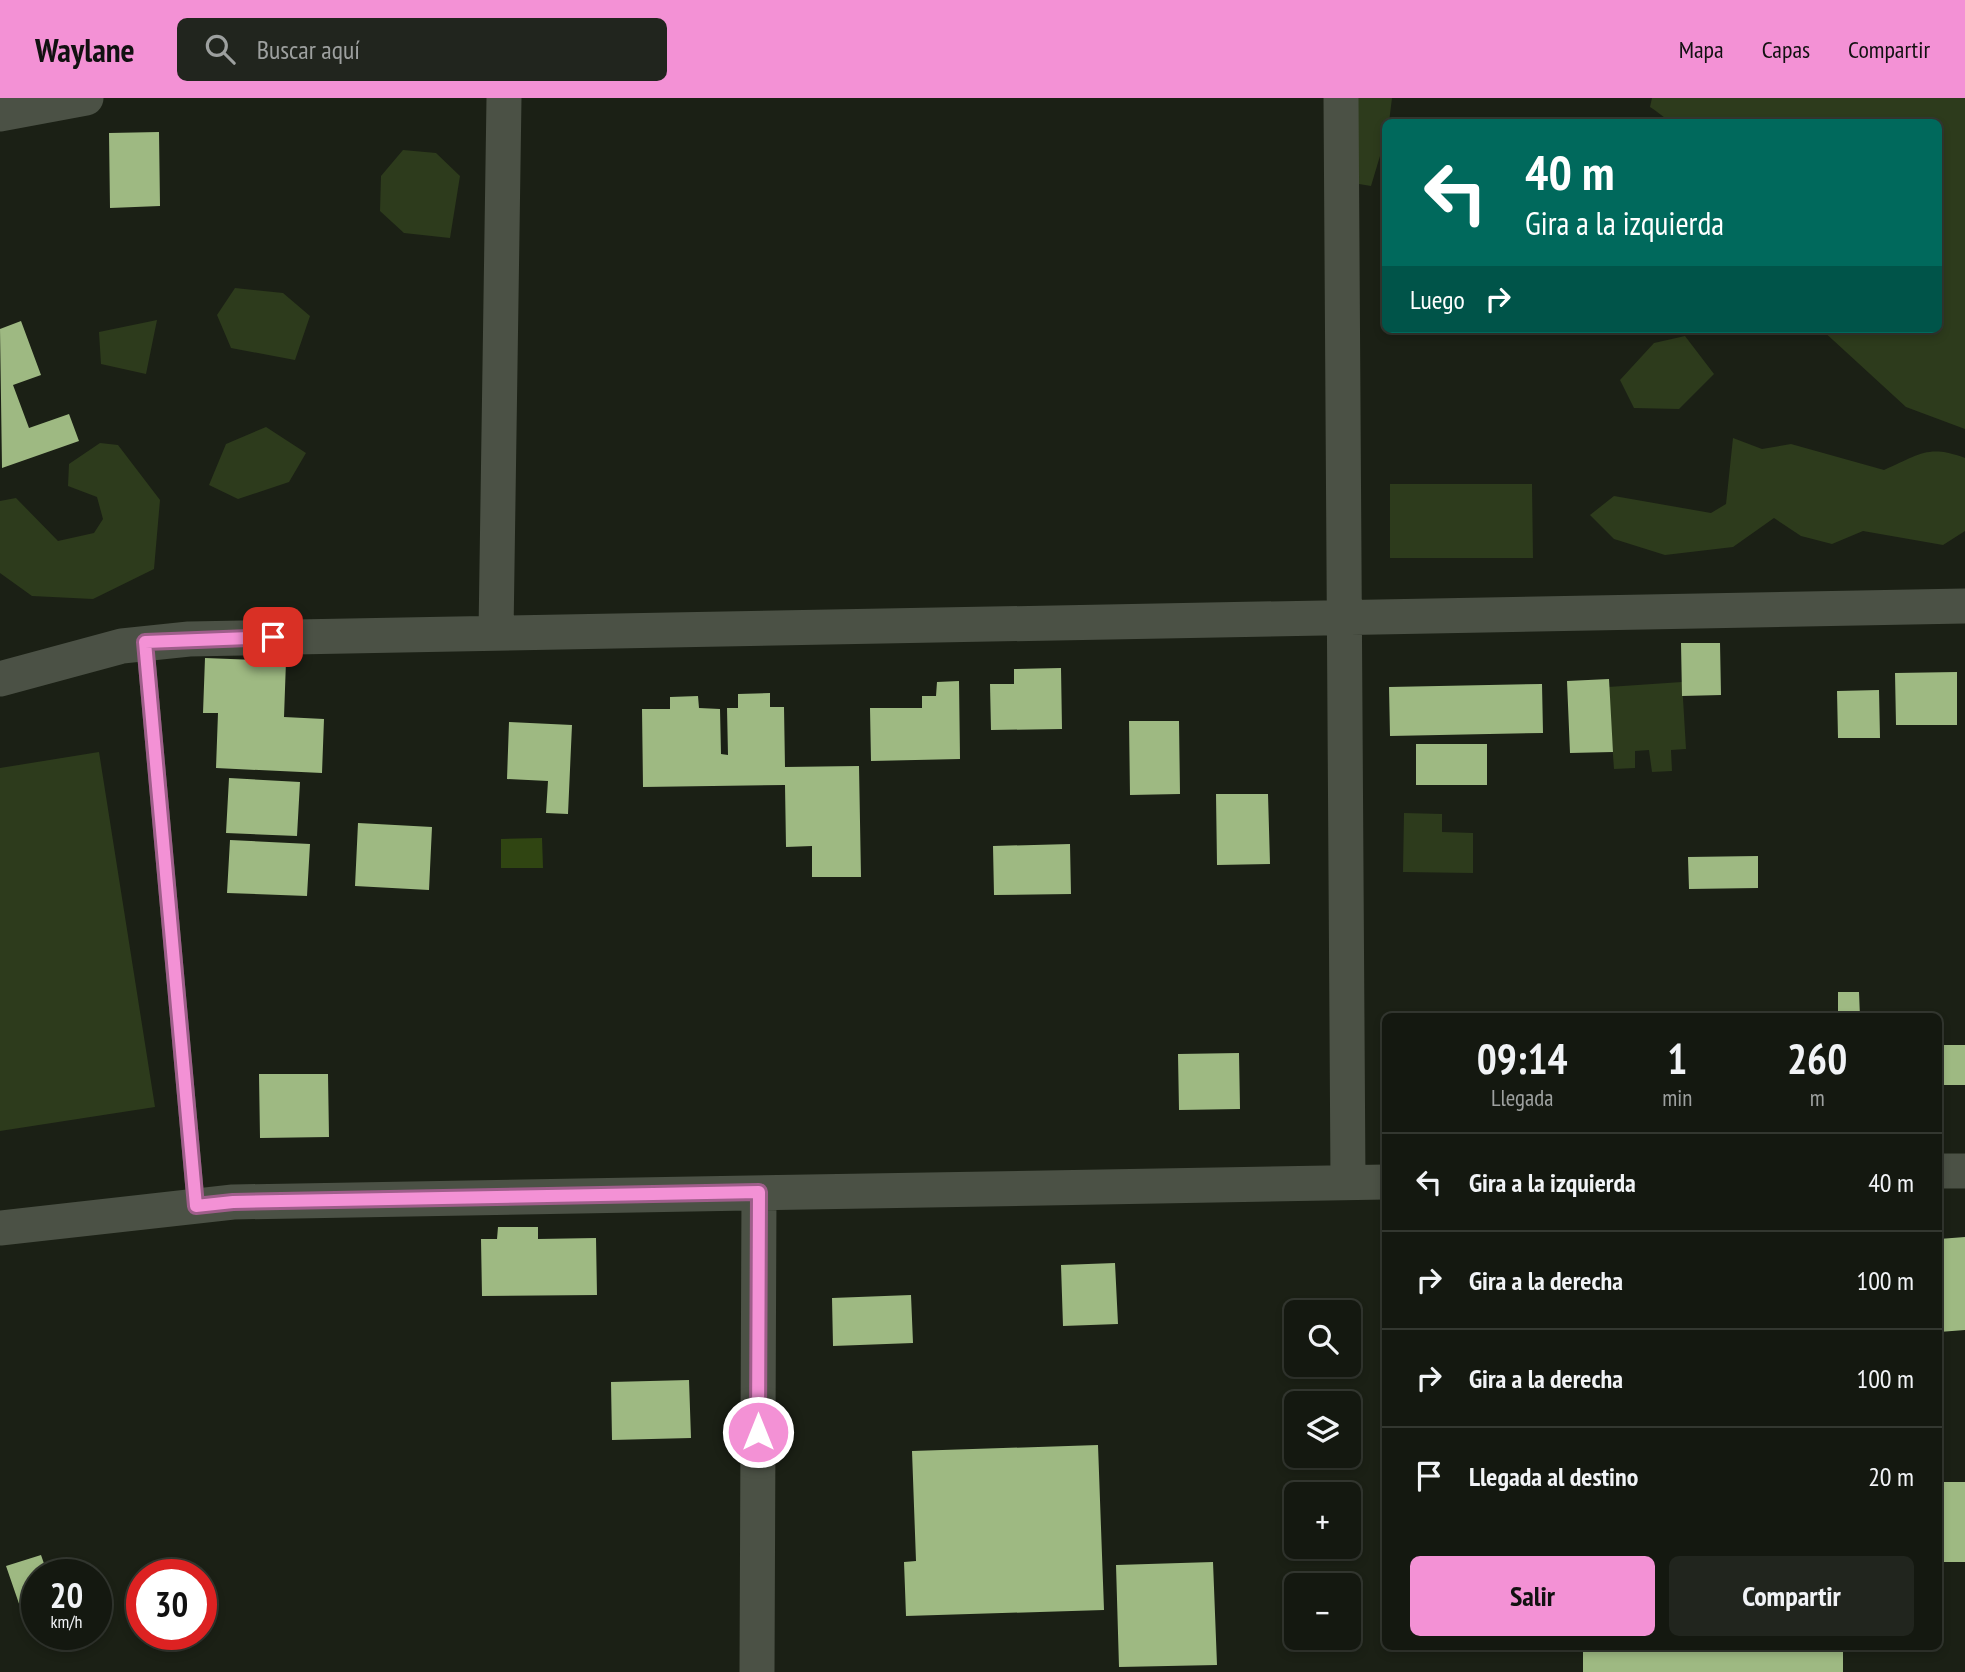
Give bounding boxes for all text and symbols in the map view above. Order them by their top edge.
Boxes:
search box [177,18,667,81]
text: Waylane [35,28,135,71]
icon: search [201,30,239,68]
text: Buscar aquí [257,33,360,66]
text: Mapa [1679,34,1724,65]
text: Capas [1762,34,1810,65]
text: Compartir [1848,34,1930,65]
text: 40 m [1525,140,1614,204]
icon: left [1410,147,1501,238]
text: Gira a la izquierda [1525,202,1724,244]
icon: right [1479,280,1517,318]
text: Luego [1410,283,1465,316]
pin [243,607,303,667]
icon: arrive [254,618,292,656]
text: 09:14 [1477,1031,1568,1086]
text: 1 [1667,1031,1687,1086]
text: 260 [1787,1031,1847,1086]
text: Llegada [1491,1083,1553,1112]
text: min [1662,1083,1692,1112]
text: m [1810,1083,1825,1112]
icon: left [1410,1163,1448,1201]
text: Gira a la izquierda [1469,1166,1636,1199]
text: 40 m [1868,1166,1914,1199]
icon: right [1410,1261,1448,1299]
text: Gira a la derecha [1469,1264,1623,1297]
text: 100 m [1856,1264,1914,1297]
map controls [1284,1300,1361,1650]
button: search [1284,1300,1361,1377]
icon: right [1410,1359,1448,1397]
text: Gira a la derecha [1469,1362,1623,1395]
text: 100 m [1856,1362,1914,1395]
button: layers [1284,1391,1361,1468]
position arrow [721,1395,795,1469]
icon: arrive [1410,1457,1448,1495]
text: Llegada al destino [1469,1460,1638,1493]
text: 20 m [1868,1460,1914,1493]
button: + [1284,1482,1361,1559]
button: Salir [1410,1556,1655,1636]
button: Compartir [1669,1556,1914,1636]
speed limit sign: 30 [126,1559,217,1650]
text: 20 [50,1572,83,1618]
button: − [1284,1573,1361,1650]
text: km/h [51,1610,82,1633]

